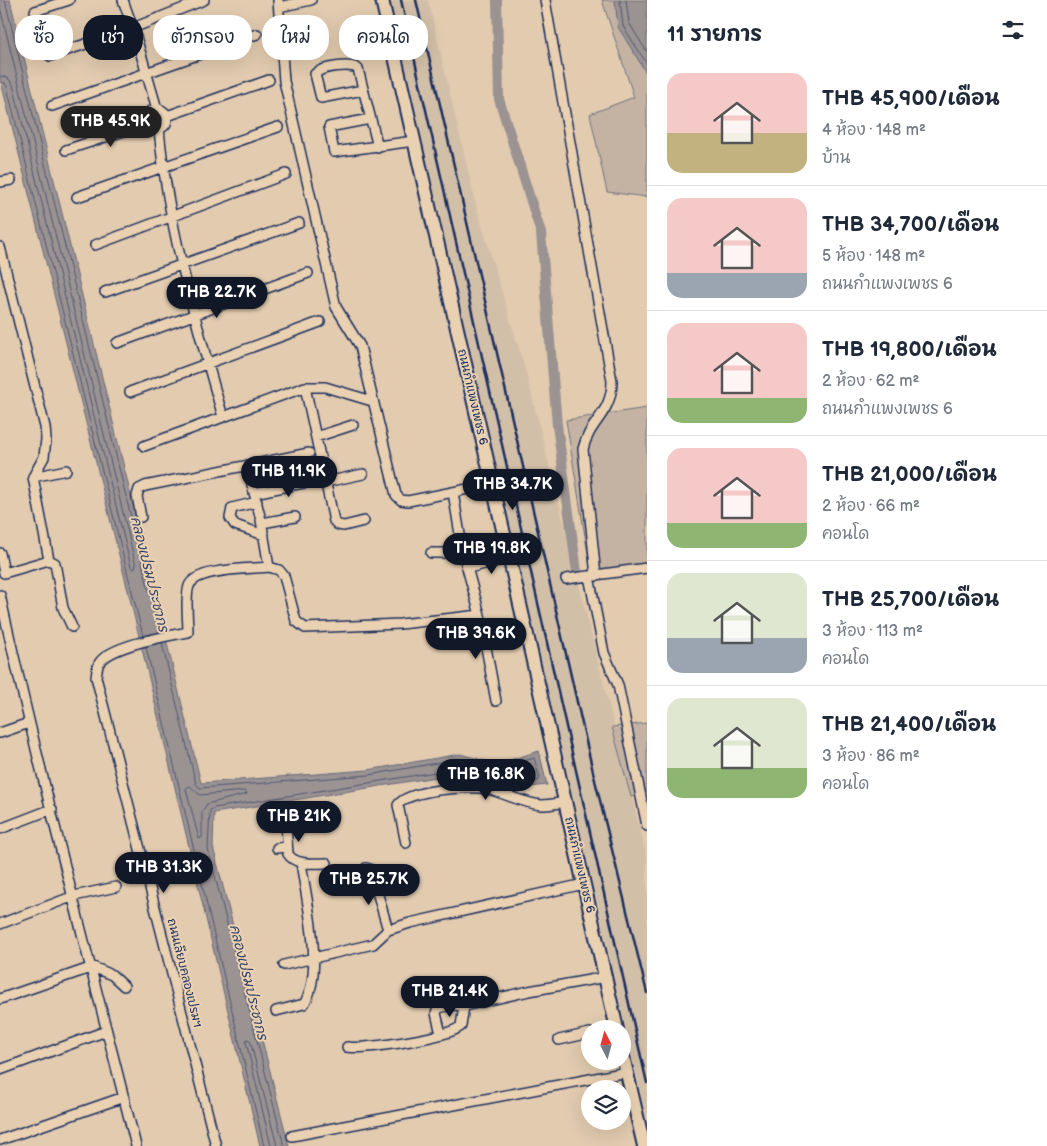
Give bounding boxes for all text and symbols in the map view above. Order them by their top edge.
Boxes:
chip: ซื้อ [15,15,73,60]
chip: เช่า [83,15,143,60]
chip: ตัวกรอง [153,15,252,60]
chip: ใหม่ [262,15,329,60]
chip: คอนโด [339,15,428,60]
icon: filters [999,16,1027,44]
text: 11 รายการ [667,22,762,47]
text: THB 45,900/เดือน [822,86,1000,111]
icon: home [707,93,767,153]
pin: THB 45.9K [54,106,168,148]
text: THB 45.9K [72,112,150,131]
text: 4 ห้อง · 148 m² [822,121,926,140]
text: บ้าน [822,149,850,168]
text: THB 34,700/เดือน [822,212,999,237]
icon: home [707,218,767,278]
text: 5 ห้อง · 148 m² [822,247,925,266]
text: ถนนกำแพงเพชร 6 [822,275,953,294]
pin: THB 22.7K [160,276,274,319]
text: THB 22.7K [178,283,256,302]
text: THB 19,800/เดือน [822,337,997,362]
icon: home [707,343,767,403]
street label: ถนนกำแพงเพชร 6 [454,348,491,447]
text: 2 ห้อง · 62 m² [822,372,919,391]
text: ถนนกำแพงเพชร 6 [822,400,953,419]
pin: THB 11.9K [232,456,346,498]
text: THB 11.9K [252,462,326,481]
text: THB 21,000/เดือน [822,462,997,487]
pin: THB 34.7K [456,468,570,511]
icon: home [707,468,767,528]
text: THB 34.7K [474,475,552,494]
text: 2 ห้อง · 66 m² [822,497,920,516]
water label: คลองเปรมประชากร [127,515,172,635]
text: คอนโด [822,525,869,544]
pin: THB 19.8K [435,532,549,575]
text: THB 19.8K [454,539,530,558]
text: THB 25,700/เดือน [822,587,999,612]
icon: home [707,593,767,653]
pin: THB 39.6K [419,618,533,660]
text: 3 ห้อง · 113 m² [822,622,923,641]
text: THB 39.6K [436,624,516,643]
text: คอนโด [822,650,869,669]
text: THB 21,400/เดือน [822,712,996,737]
icon: home [707,718,767,778]
text: 3 ห้อง · 86 m² [822,747,920,766]
pin: THB 16.8K [429,758,543,801]
text: THB 16.8K [448,765,525,784]
text: คอนโด [822,775,869,794]
pin: THB 21K [253,800,345,843]
text: THB 21K [267,807,331,826]
street label: ถนนกำแพงเพชร 6 [561,816,598,915]
pin: THB 31.3K [107,852,221,894]
text: THB 31.3K [126,858,202,877]
pin: THB 25.7K [312,864,426,906]
text: THB 25.7K [330,870,408,889]
street label: ถนนเลียบคลองเปรมฯ [164,917,205,1029]
water label: คลองเปรมประชากร [226,923,271,1043]
pin: THB 21.4K [393,976,507,1018]
text: THB 21.4K [412,982,488,1001]
north arrow [581,1020,631,1070]
map controls [581,1020,631,1130]
button: layers [581,1080,631,1130]

